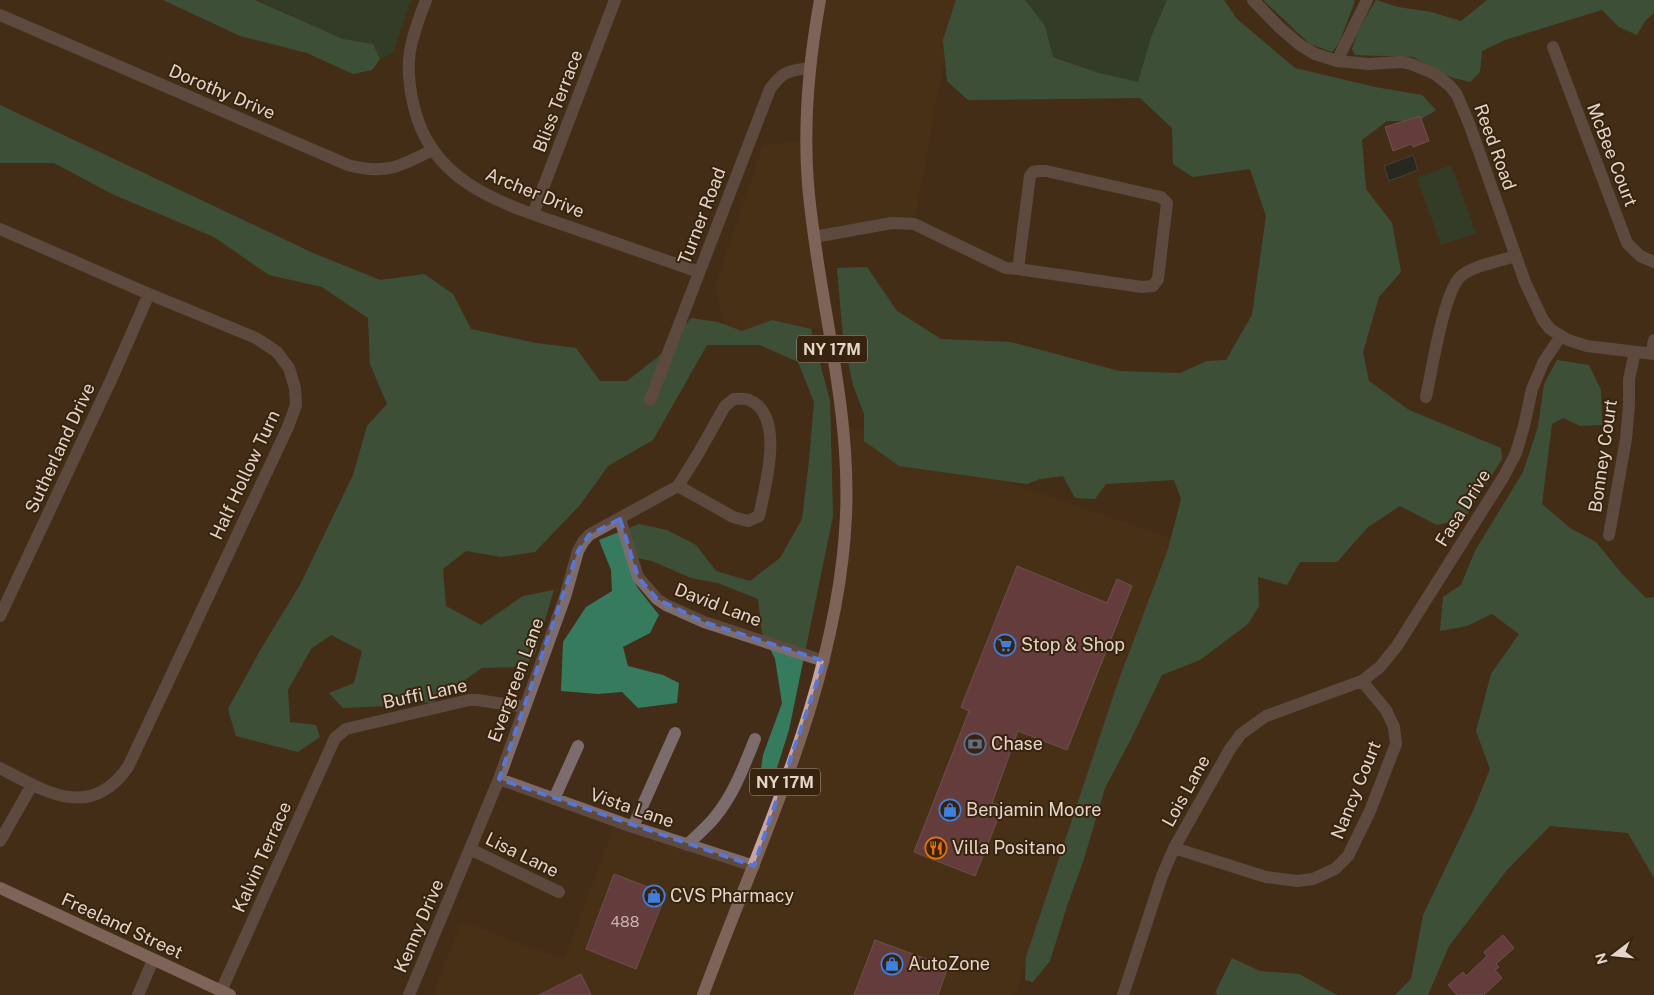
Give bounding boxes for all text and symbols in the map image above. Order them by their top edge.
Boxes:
street label: Bliss Terrace [528,47,587,155]
street label: Dorothy Drive [166,60,279,123]
street label: McBee Court [1583,100,1642,210]
street label: Reed Road [1470,101,1521,193]
street label: Archer Drive [483,163,588,222]
street label: Turner Road [673,164,730,267]
road number: NY 17M [797,336,867,362]
street label: Sutherland Drive [20,379,99,516]
street label: Bonney Court [1584,398,1621,514]
street label: Half Hollow Turn [205,407,284,543]
street label: Fasa Drive [1431,465,1495,550]
street label: David Lane [672,578,765,631]
street label: Evergreen Lane [483,615,548,745]
supermarket icon: Stop & Shop [993,633,1017,657]
place label: Stop & Shop [1021,634,1125,655]
street label: Buffi Lane [381,674,469,713]
bank icon: Chase [963,732,987,756]
place label: Chase [991,733,1043,754]
street label: Nancy Court [1326,738,1385,842]
street label: Lois Lane [1157,751,1214,830]
road number: NY 17M [750,769,820,796]
street label: Vista Lane [587,783,677,832]
street label: Kalvin Terrace [228,798,295,915]
shop icon: Benjamin Moore [938,798,962,822]
place label: Benjamin Moore [966,799,1102,820]
street label: Lisa Lane [482,828,562,881]
restaurant icon: Villa Positano [924,836,948,860]
place label: Villa Positano [952,837,1066,858]
street label: Kenny Drive [389,876,448,976]
shop icon: CVS Pharmacy [642,884,666,908]
place label: CVS Pharmacy [670,885,794,906]
street label: Freeland Street [58,888,186,963]
house number: 488 [611,913,639,930]
north arrow [1589,930,1639,980]
text: N [1592,951,1611,966]
shop icon: AutoZone [880,952,904,976]
place label: AutoZone [908,953,990,974]

